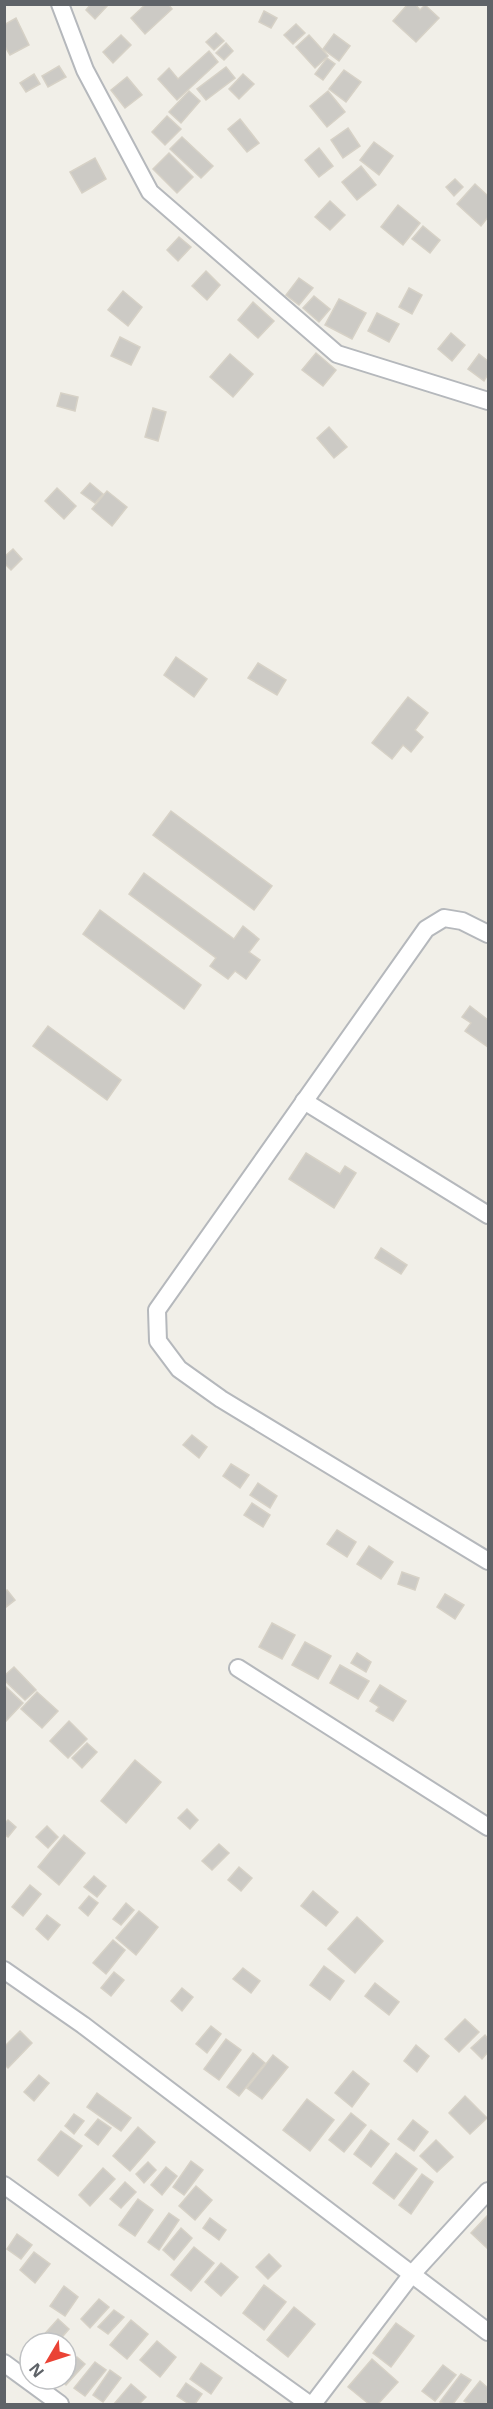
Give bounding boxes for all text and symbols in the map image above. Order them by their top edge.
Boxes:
north arrow [18,2331,78,2391]
text: N [24,2358,49,2382]

